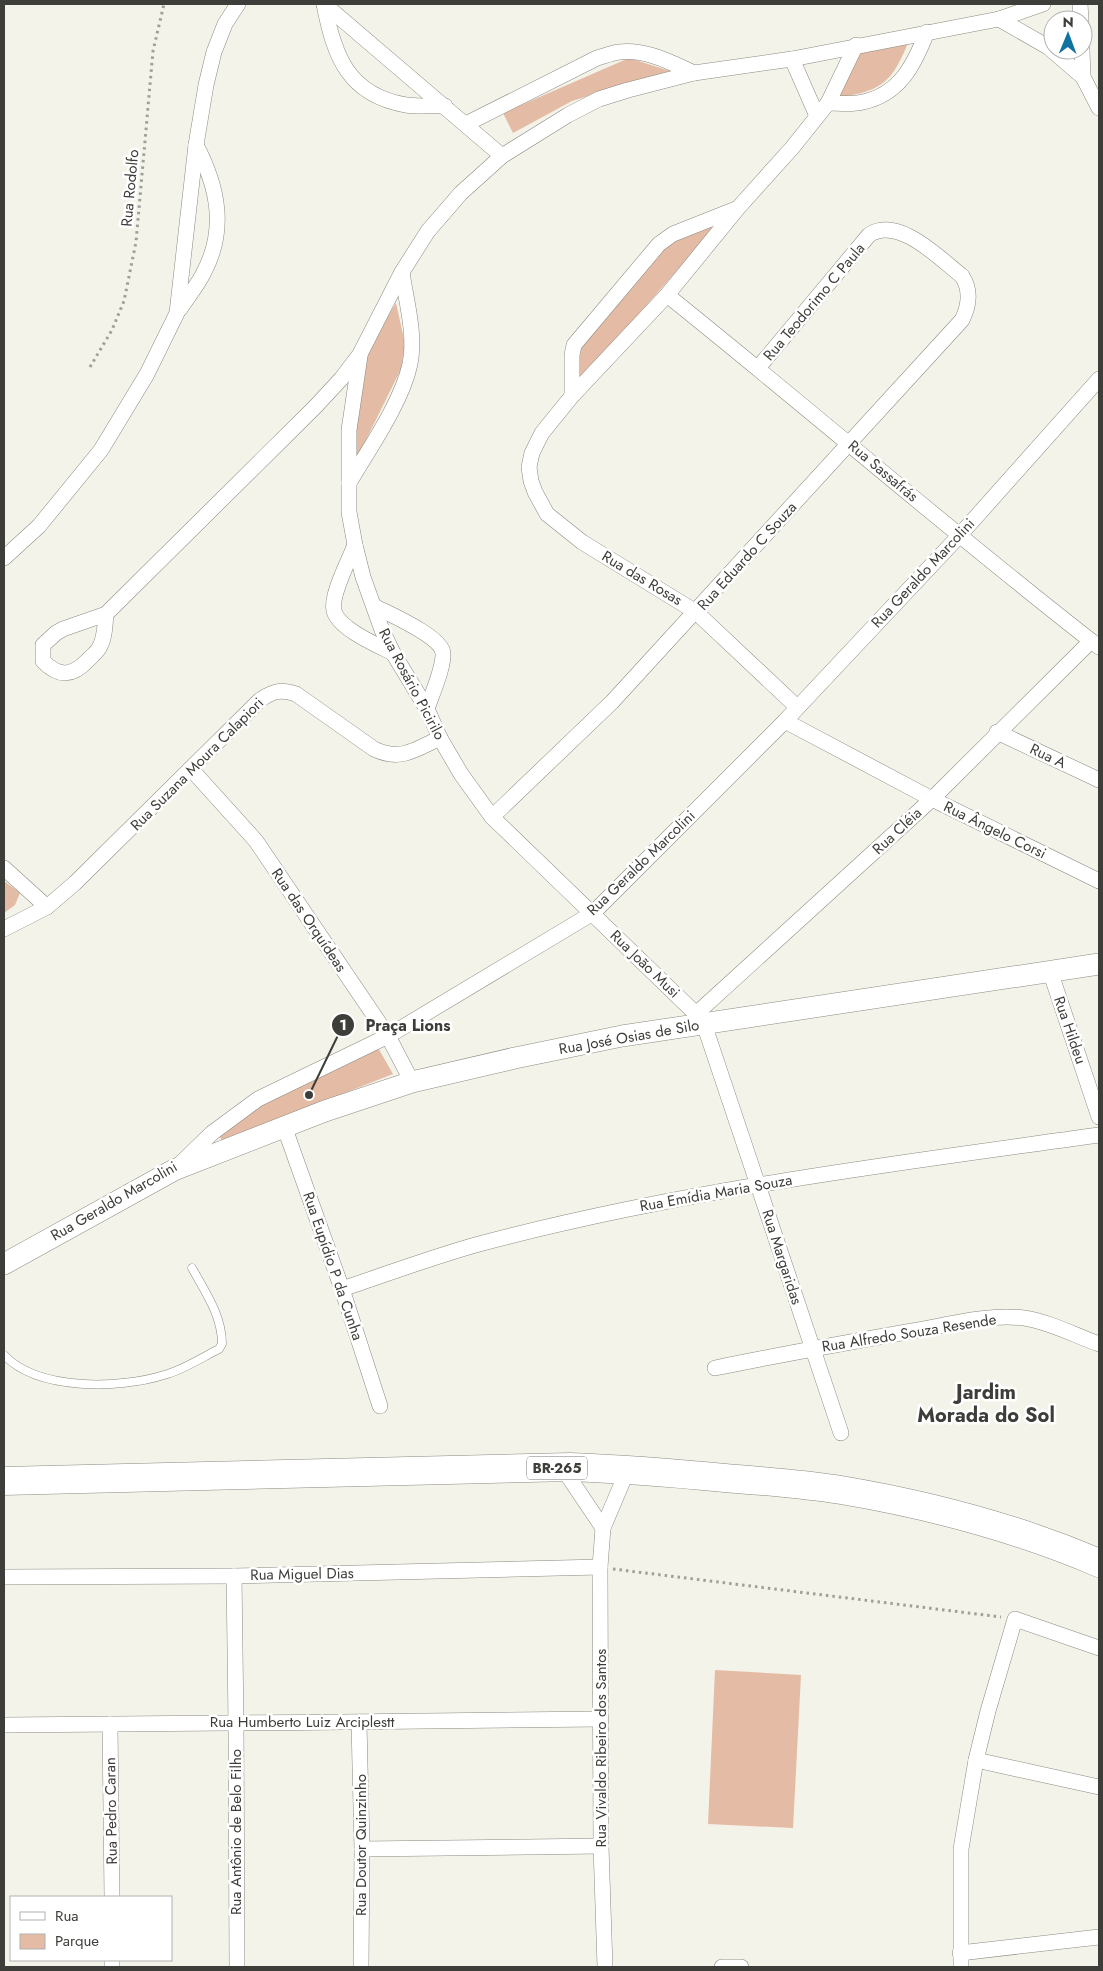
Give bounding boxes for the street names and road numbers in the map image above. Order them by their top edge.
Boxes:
street label: Rua Rodolfo [116,149,144,227]
street label: Rua Teodorimo C Paula [758,238,870,366]
street label: Rua Sassafrás [843,435,923,507]
street label: Rua Eduardo C Souza [692,497,802,615]
street label: Rua Geraldo Marcolini [866,513,980,633]
street label: Rua das Rosas [598,545,686,611]
street label: Rua Rosário Picirilo [373,624,451,744]
street label: Rua Suzana Moura Calapiori [125,692,269,836]
street label: Rua A [1026,738,1070,774]
street label: Rua Ângelo Corsi [940,796,1050,864]
street label: Rua Cléia [867,802,927,860]
street label: Rua Geraldo Marcolini [582,805,700,921]
street label: Rua das Orquídeas [266,864,352,976]
street label: Rua João Musi [605,925,685,1003]
street label: Rua Hildeu [1048,993,1092,1067]
street label: Rua José Osias de Silo [557,1014,701,1060]
street label: Rua Geraldo Marcolini [47,1156,181,1246]
street label: Rua Emídia Maria Souza [638,1169,794,1217]
street label: Rua Eupídio P da Cunha [297,1189,369,1343]
street label: Rua Margaridas [756,1207,808,1307]
street label: Rua Alfredo Souza Resende [820,1308,998,1358]
road number: BR-265 [527,1456,587,1480]
street label: Rua Miguel Dias [250,1562,354,1586]
street label: Rua Vivaldo Ribeiro dos Santos [590,1649,612,1847]
street label: Rua Humberto Luiz Arciplestt [210,1711,395,1733]
street label: Rua Antônio de Belo Filho [225,1749,247,1915]
street label: Rua Pedro Caran [99,1757,123,1865]
street label: Rua Doutor Quinzinho [350,1774,372,1916]

